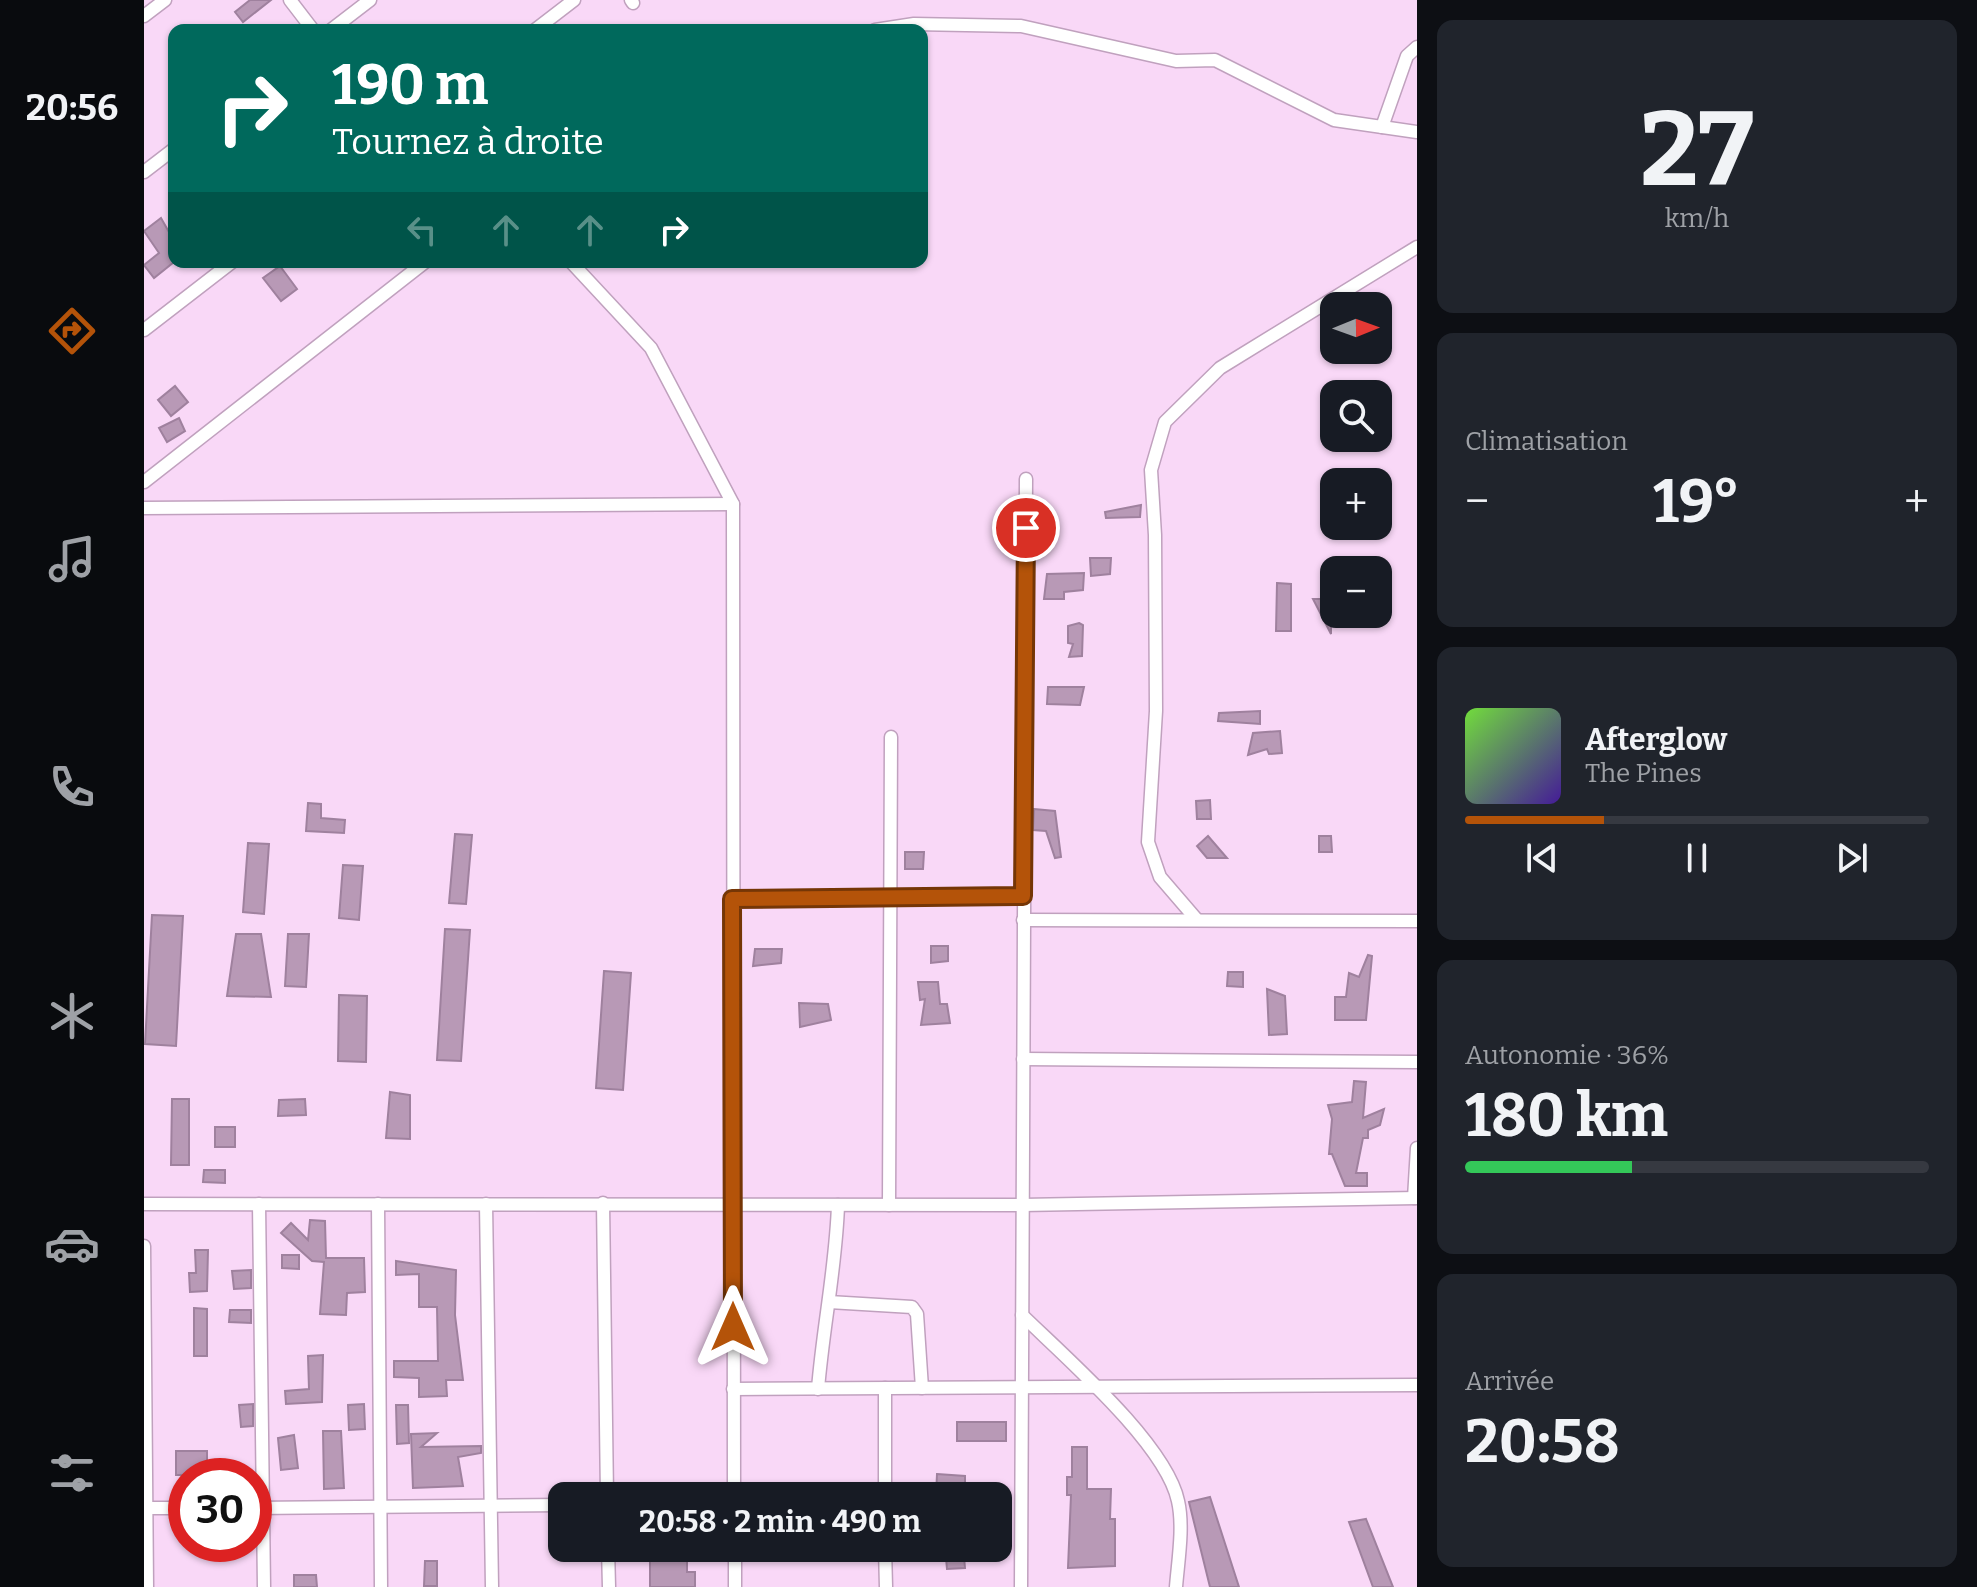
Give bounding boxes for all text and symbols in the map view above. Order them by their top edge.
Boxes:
text: 190 m [332,52,488,119]
icon: right [200,56,304,160]
text: 20:56 [26,86,118,130]
text: 27 [1640,88,1754,213]
text: Tournez à droite [332,120,604,164]
text: km/h [1665,203,1729,234]
icon: left [400,208,444,252]
icon: ahead [484,208,528,252]
icon: ahead [568,208,612,252]
icon: right [652,208,696,252]
north arrow [1320,292,1392,364]
map controls [1320,292,1392,628]
icon: directions [44,303,100,359]
button: search [1320,380,1392,452]
text: Climatisation [1465,426,1628,457]
text: 19° [1653,466,1740,538]
button: + [1320,468,1392,540]
text: − [1465,475,1489,528]
text: + [1904,475,1929,528]
pin [992,494,1060,562]
icon: arrive [1004,506,1048,550]
icon: music [44,531,100,587]
button: − [1320,556,1392,628]
text: Afterglow [1585,722,1727,758]
text: The Pines [1585,758,1702,789]
icon: phone [44,759,100,815]
icon: previous [1520,836,1564,880]
icon: pause [1675,836,1719,880]
icon: next [1830,836,1874,880]
icon: climate [44,988,100,1044]
text: Autonomie · 36% [1465,1040,1669,1071]
text: 180 km [1465,1080,1668,1152]
icon: car [44,1216,100,1272]
position arrow [691,1285,775,1369]
text: Arrivée [1465,1366,1554,1397]
text: 20:58 [1465,1406,1620,1478]
icon: filters [44,1445,100,1501]
speed limit sign: 30 [168,1458,272,1562]
text: 20:58 · 2 min · 490 m [639,1504,921,1540]

